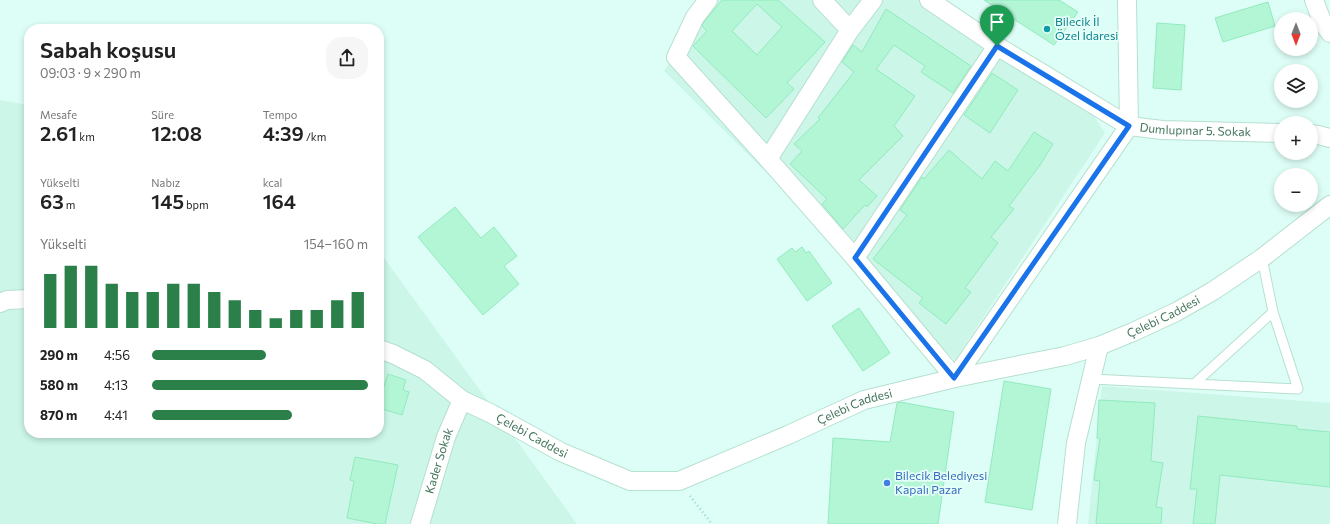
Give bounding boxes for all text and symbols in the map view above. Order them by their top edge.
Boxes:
pin [980,5,1014,46]
icon: arrive [986,11,1008,33]
north arrow [1274,12,1318,56]
map controls [1274,12,1318,212]
place label: Bilecik İl Özel İdaresi [1055,14,1118,42]
marker: Bilecik İl Özel İdaresi [1042,24,1052,34]
text: Sabah koşusu [40,36,176,63]
button: share [326,37,368,79]
button: layers [1274,64,1318,108]
text: 09:03 · 9 × 290 m [40,65,141,81]
text: Mesafe [40,108,77,121]
text: Süre [151,108,174,121]
text: Tempo [263,108,297,121]
button: + [1274,116,1318,160]
street label: Dumlupınar 5. Sokak [1139,119,1252,138]
text: 2.61 [40,121,77,145]
text: 12:08 [151,121,202,145]
text: 4:39 [263,121,304,145]
text: km [77,130,95,143]
text: /km [304,130,326,143]
button: − [1274,168,1318,212]
text: Yükselti [40,176,80,189]
text: Nabız [151,176,180,189]
text: kcal [263,176,282,189]
text: 63 [40,189,64,213]
text: 145 [151,189,184,213]
text: 164 [263,189,296,213]
text: m [64,198,75,211]
text: bpm [184,198,209,211]
text: Yükselti [40,236,87,252]
text: 154–160 m [304,236,368,252]
street label: Çelebi Caddesi [1125,292,1202,340]
text: 290 m [40,347,78,363]
text: 4:56 [104,347,130,363]
text: 580 m [40,377,78,393]
text: 4:13 [104,377,128,393]
street label: Çelebi Caddesi [814,385,894,427]
text: 870 m [40,407,77,423]
text: 4:41 [104,407,128,423]
street label: Çelebi Caddesi [494,410,570,460]
street label: Kader Sokak [421,425,455,495]
place label: Bilecik Belediyesi Kapalı Pazar [895,468,987,496]
marker: Bilecik Belediyesi Kapalı Pazar [882,478,892,488]

